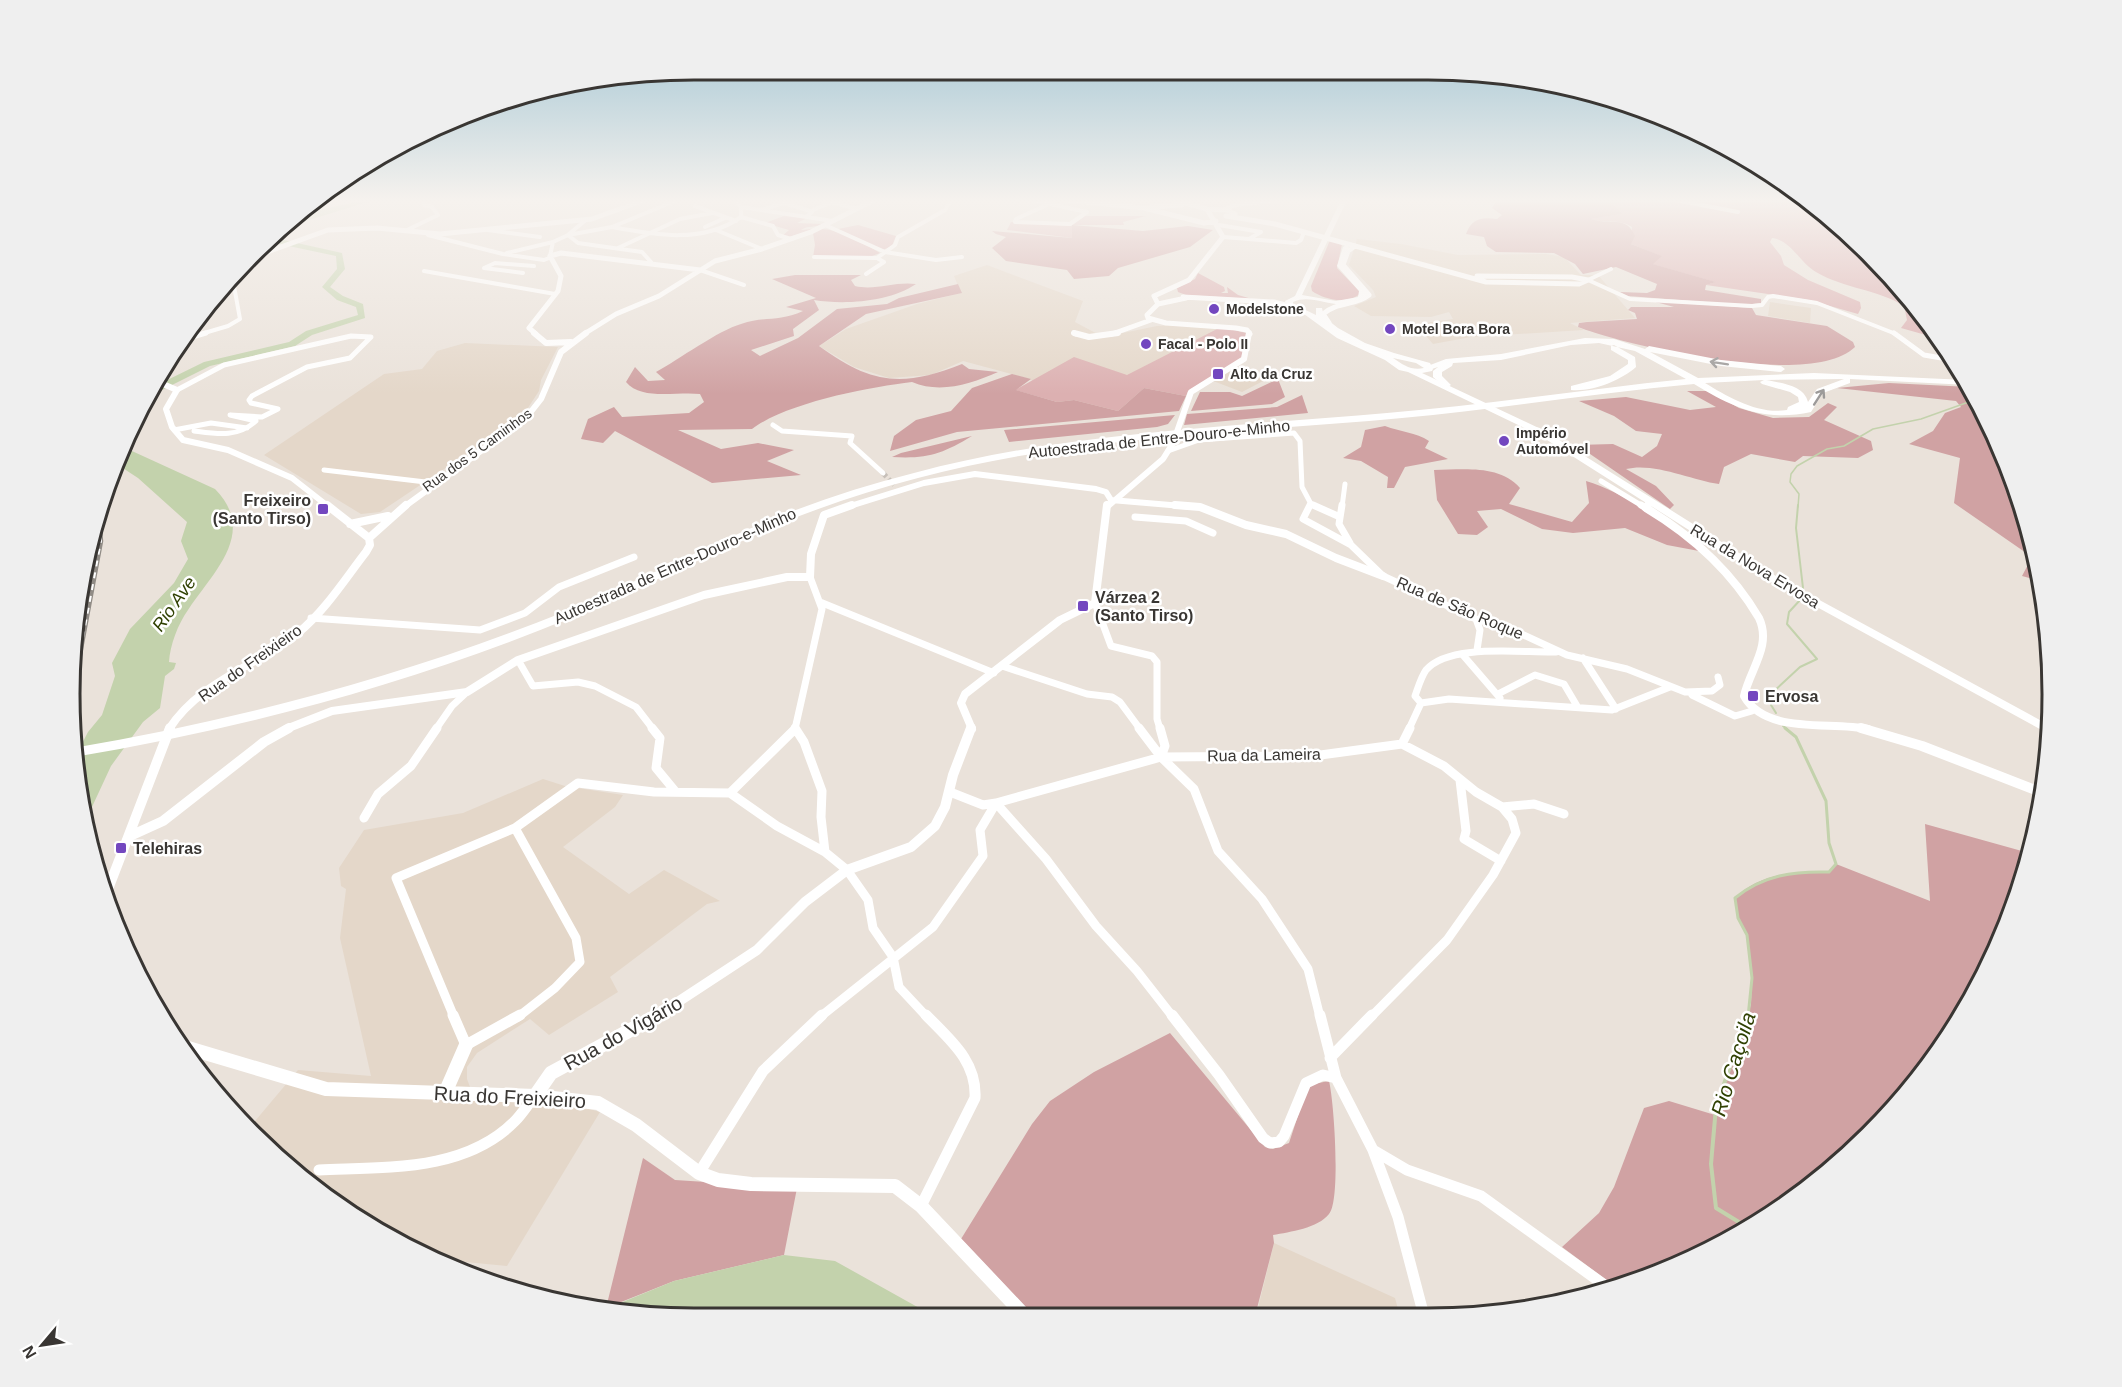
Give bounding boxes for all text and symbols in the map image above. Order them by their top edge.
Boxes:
place label: Modelstone [1226,301,1304,317]
marker: Modelstone [1207,302,1221,316]
place label: Motel Bora Bora [1402,321,1510,337]
marker: Motel Bora Bora [1383,322,1397,336]
place label: Facal - Polo II [1158,336,1248,352]
marker: Facal - Polo II [1139,337,1153,351]
one-way arrow [1710,357,1730,368]
place label: Alto da Cruz [1230,366,1312,382]
marker: Alto da Cruz [1211,367,1225,381]
one-way arrow [1812,389,1825,406]
street label: Rua dos 5 Caminhos [419,405,535,495]
street label: Autoestrada de Entre-Douro-e-Minho [1027,417,1291,461]
place label: Império Automóvel [1516,425,1588,457]
marker: Império Automóvel [1497,434,1511,448]
place label: Freixeiro (Santo Tirso) [213,492,311,527]
marker: Freixeiro (Santo Tirso) [316,502,330,516]
street label: Autoestrada de Entre-Douro-e-Minho [551,505,799,627]
street label: Rua da Nova Ervosa [1687,521,1823,611]
water label: Rio Ave [148,573,200,635]
street label: Rua de São Roque [1394,574,1526,642]
place label: Várzea 2 (Santo Tirso) [1095,589,1193,624]
marker: Várzea 2 (Santo Tirso) [1076,599,1090,613]
street label: Rua do Freixieiro [195,621,305,705]
place label: Ervosa [1765,688,1818,705]
marker: Ervosa [1746,689,1760,703]
street label: Rua da Lameira [1207,746,1321,764]
place label: Telehiras [133,840,202,857]
marker: Telehiras [114,841,128,855]
street label: Rua do Vigário [560,991,686,1075]
water label: Rio Caçoila [1706,1009,1760,1119]
street label: Rua do Freixieiro [433,1082,587,1112]
north arrow [12,1315,72,1375]
text: N [19,1343,40,1361]

